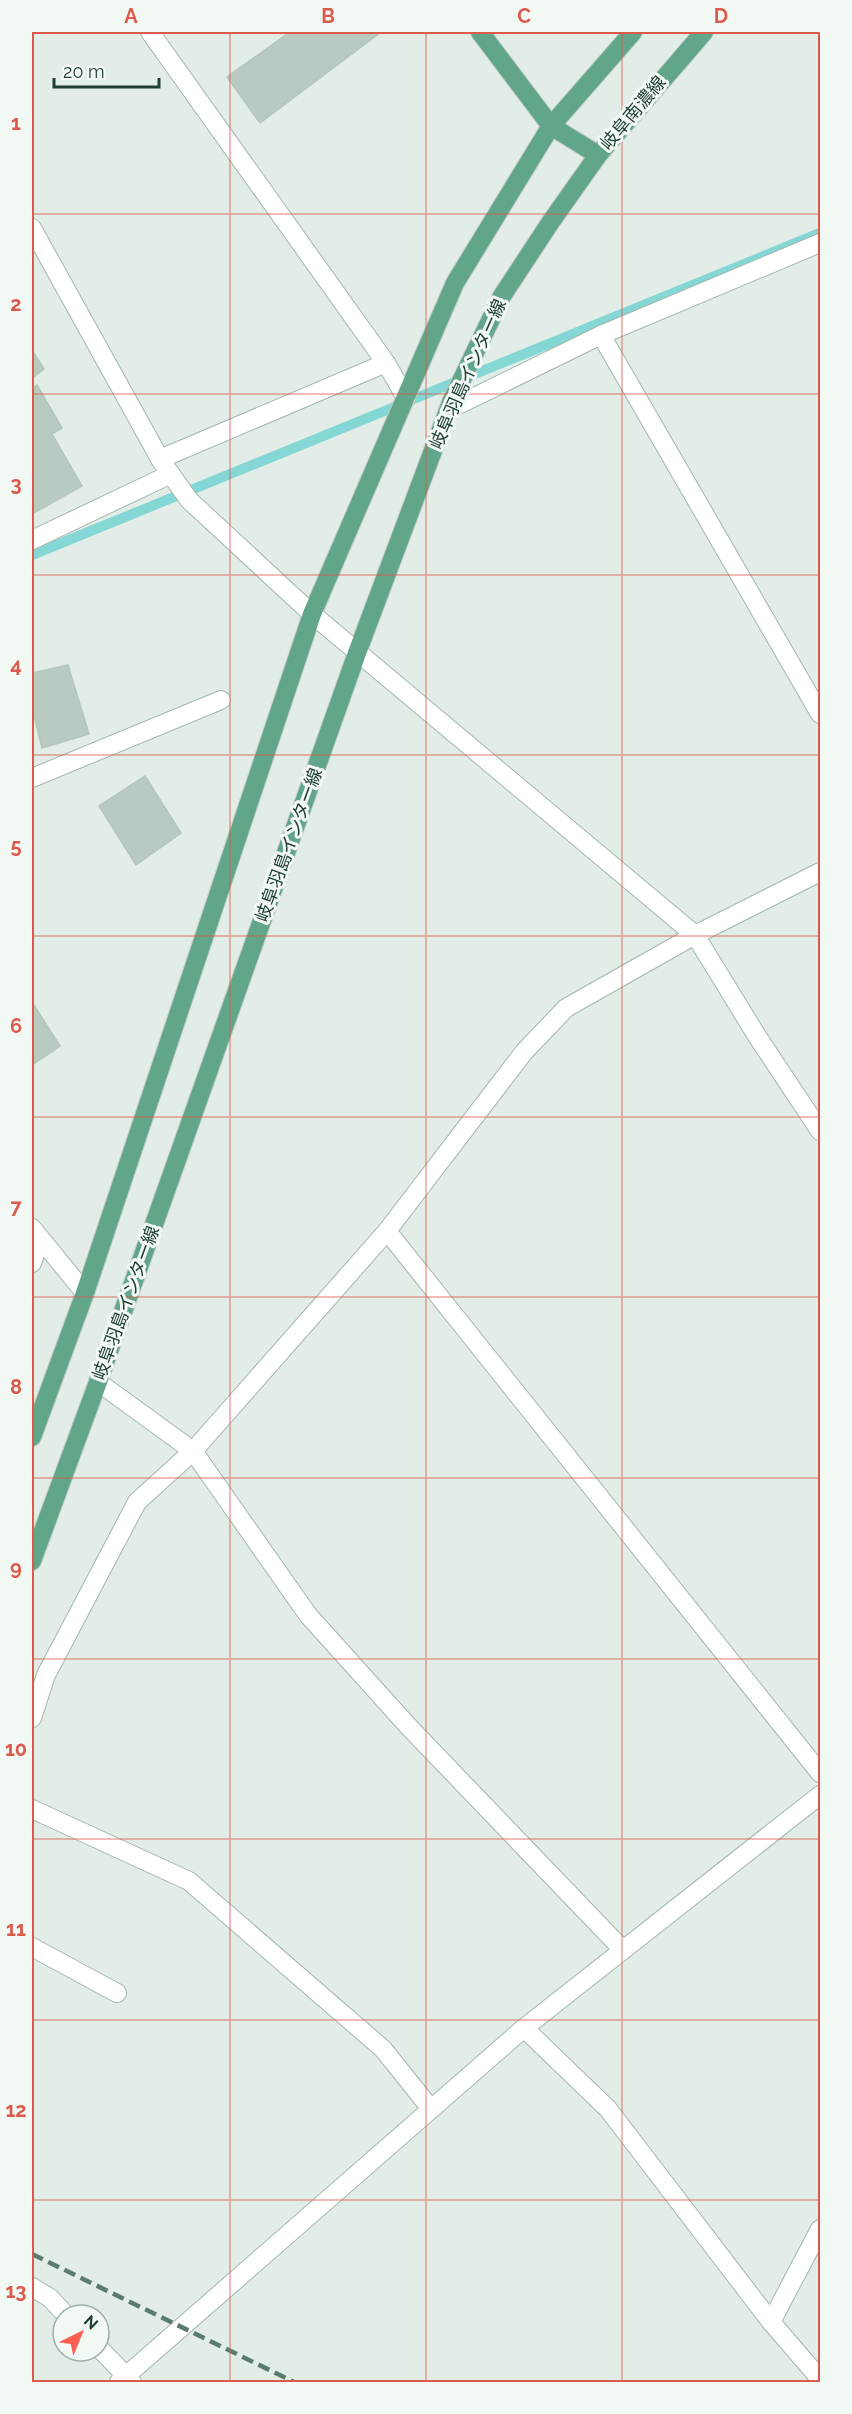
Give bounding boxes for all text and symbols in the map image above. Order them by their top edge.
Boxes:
text: A [124,4,138,28]
text: B [321,4,335,28]
text: C [517,4,531,28]
text: D [714,4,728,28]
scale bar [54,51,159,89]
text: 20 m [63,61,105,82]
street label: 岐阜南濃線 [596,71,670,154]
text: 1 [11,111,21,135]
text: 2 [10,292,22,316]
street label: 岐阜羽島インター線 [425,296,510,452]
text: 3 [10,472,22,496]
text: 4 [10,653,22,677]
street label: 岐阜羽島インター線 [251,765,326,925]
text: 5 [10,834,22,858]
text: 6 [10,1014,22,1038]
text: 7 [10,1195,22,1219]
street label: 岐阜羽島インター線 [88,1223,163,1383]
text: 8 [10,1375,22,1399]
text: 9 [10,1556,22,1580]
text: 10 [5,1737,27,1761]
text: 11 [6,1917,26,1941]
text: 12 [5,2098,27,2122]
text: 13 [5,2279,27,2303]
north arrow [51,2303,111,2363]
text: N [80,2311,102,2334]

